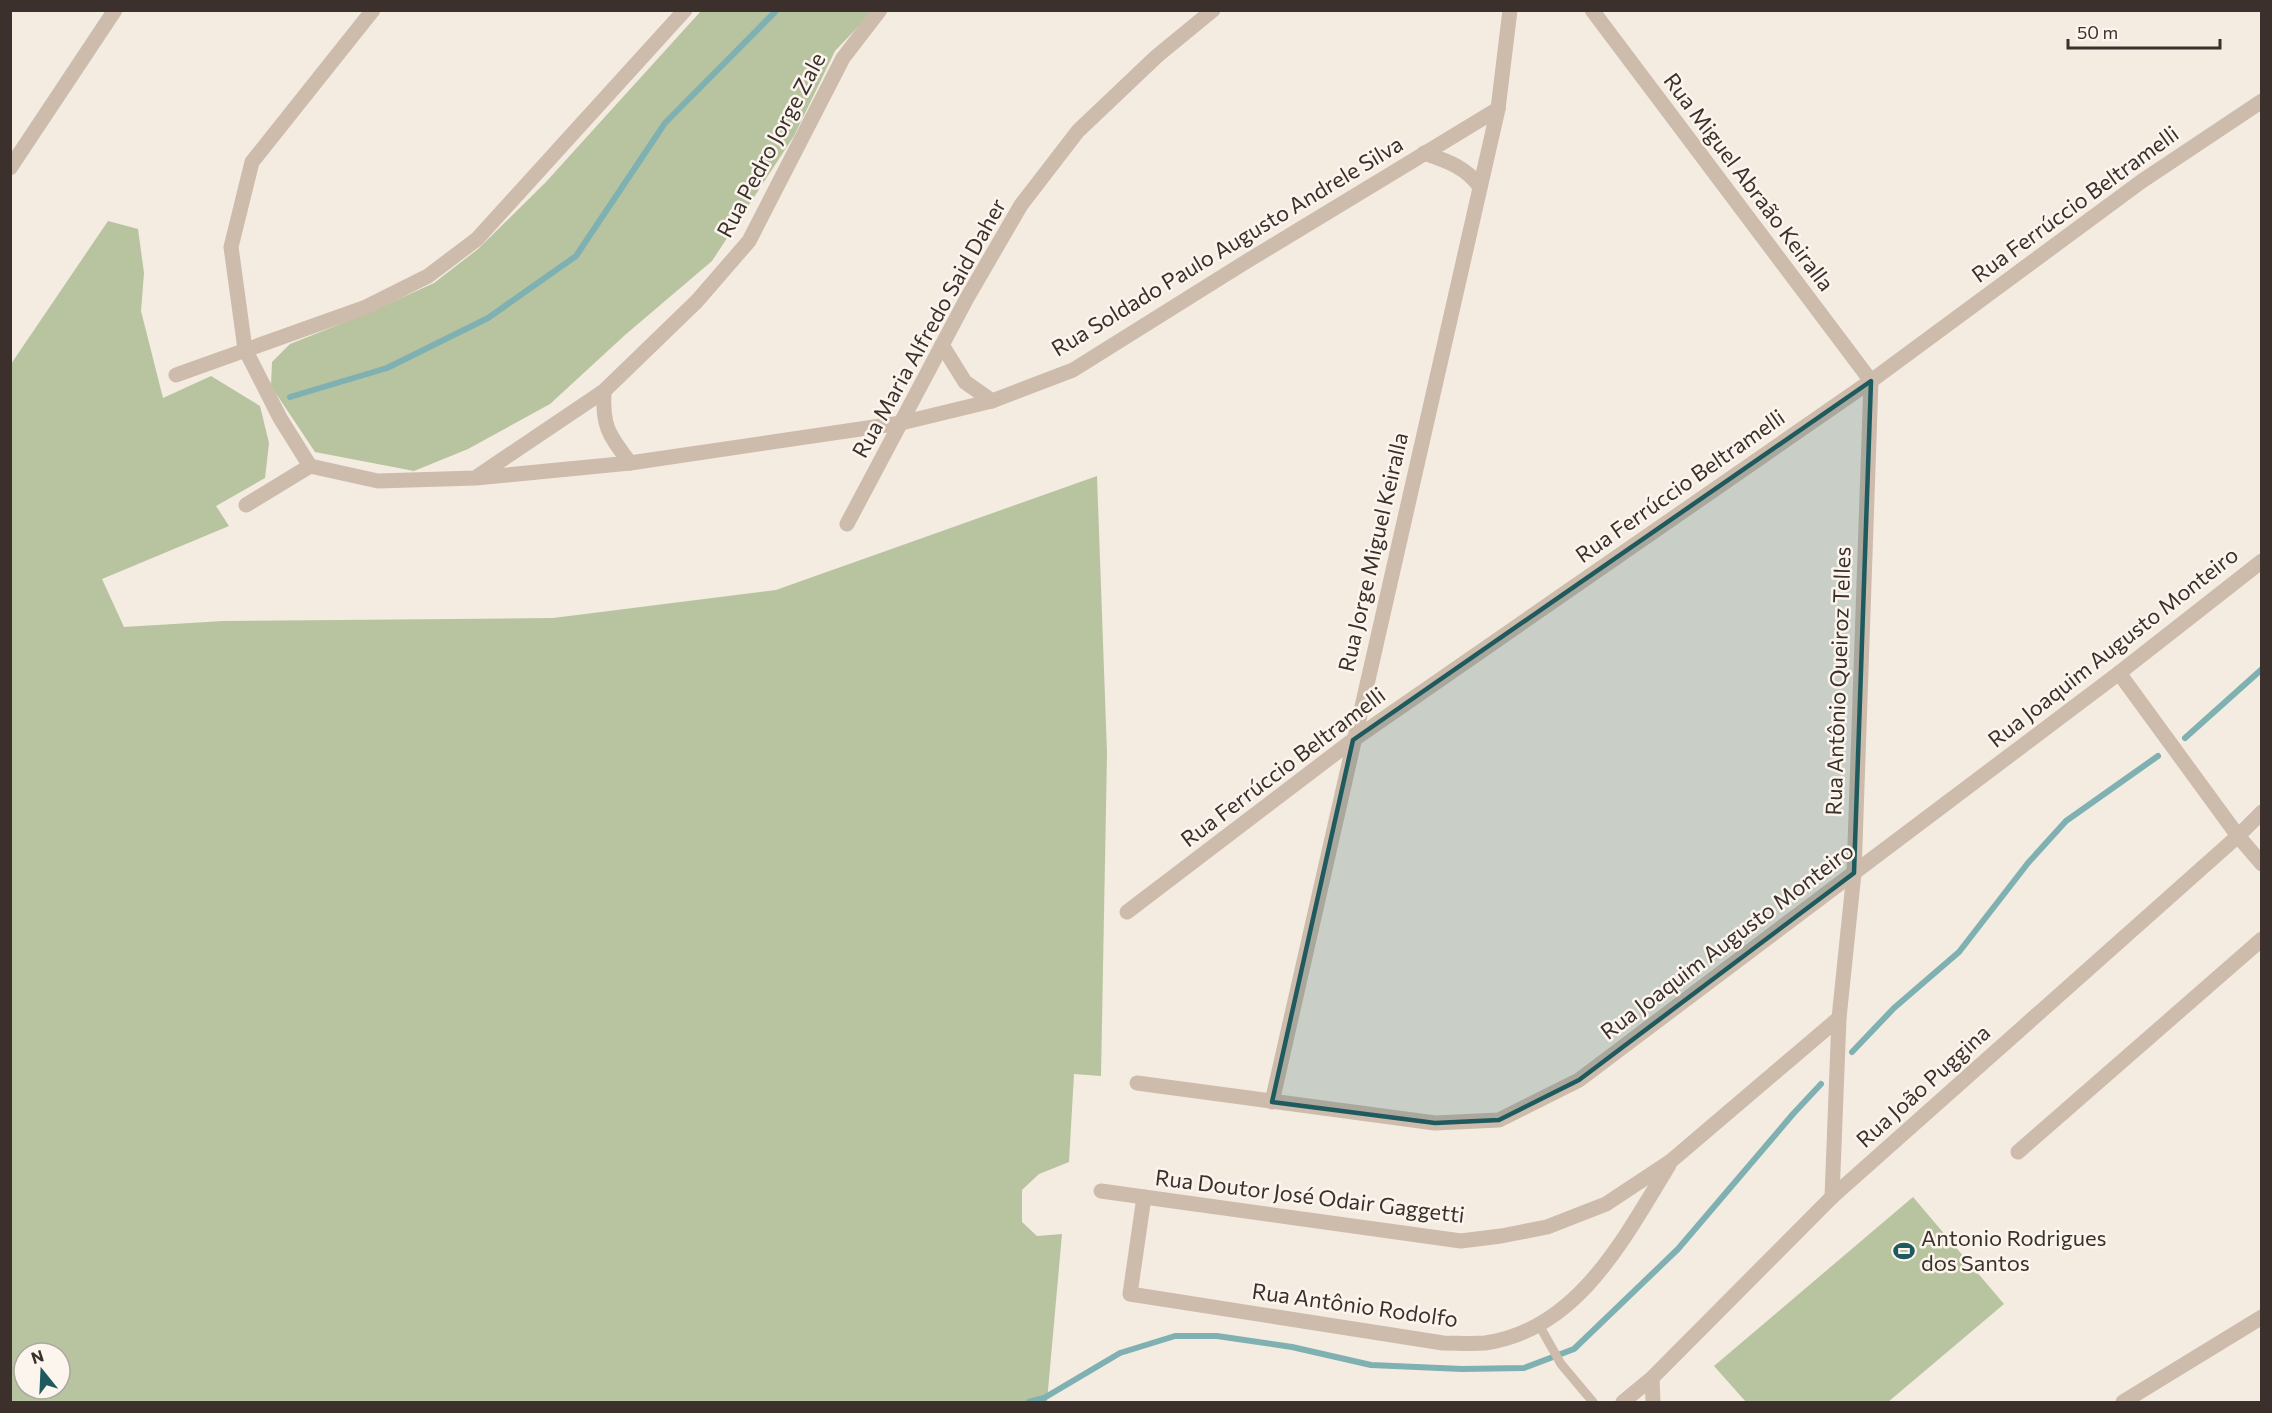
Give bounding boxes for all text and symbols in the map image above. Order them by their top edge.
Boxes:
scale bar [2068,12,2220,50]
text: 50 m [2077,21,2118,43]
street label: Rua Pedro Jorge Zale [710,48,831,242]
street label: Rua Miguel Abraão Keiralla [1659,67,1840,296]
street label: Rua Ferrúccio Beltramelli [1966,119,2183,288]
street label: Rua Soldado Paulo Augusto Andrele Silva [1046,130,1407,362]
street label: Rua Maria Alfredo Said Daher [846,193,1011,462]
street label: Rua Ferrúccio Beltramelli [1570,403,1789,568]
street label: Rua Jorge Miguel Keiralla [1332,430,1413,674]
street label: Rua Joaquim Augusto Monteiro [1982,541,2243,753]
street label: Rua Antônio Queiroz Telles [1819,546,1856,816]
street label: Rua Ferrúccio Beltramelli [1175,681,1390,852]
street label: Rua Joaquim Augusto Monteiro [1595,837,1859,1045]
street label: Rua João Puggina [1850,1019,1995,1153]
street label: Rua Doutor José Odair Gaggetti [1154,1163,1466,1228]
place label: Antonio Rodrigues dos Santos [1921,1224,2107,1276]
sports icon: Antonio Rodrigues dos Santos [1892,1239,1916,1263]
street label: Rua Antônio Rodolfo [1250,1277,1460,1332]
north arrow [12,1341,72,1401]
text: N [29,1345,46,1367]

